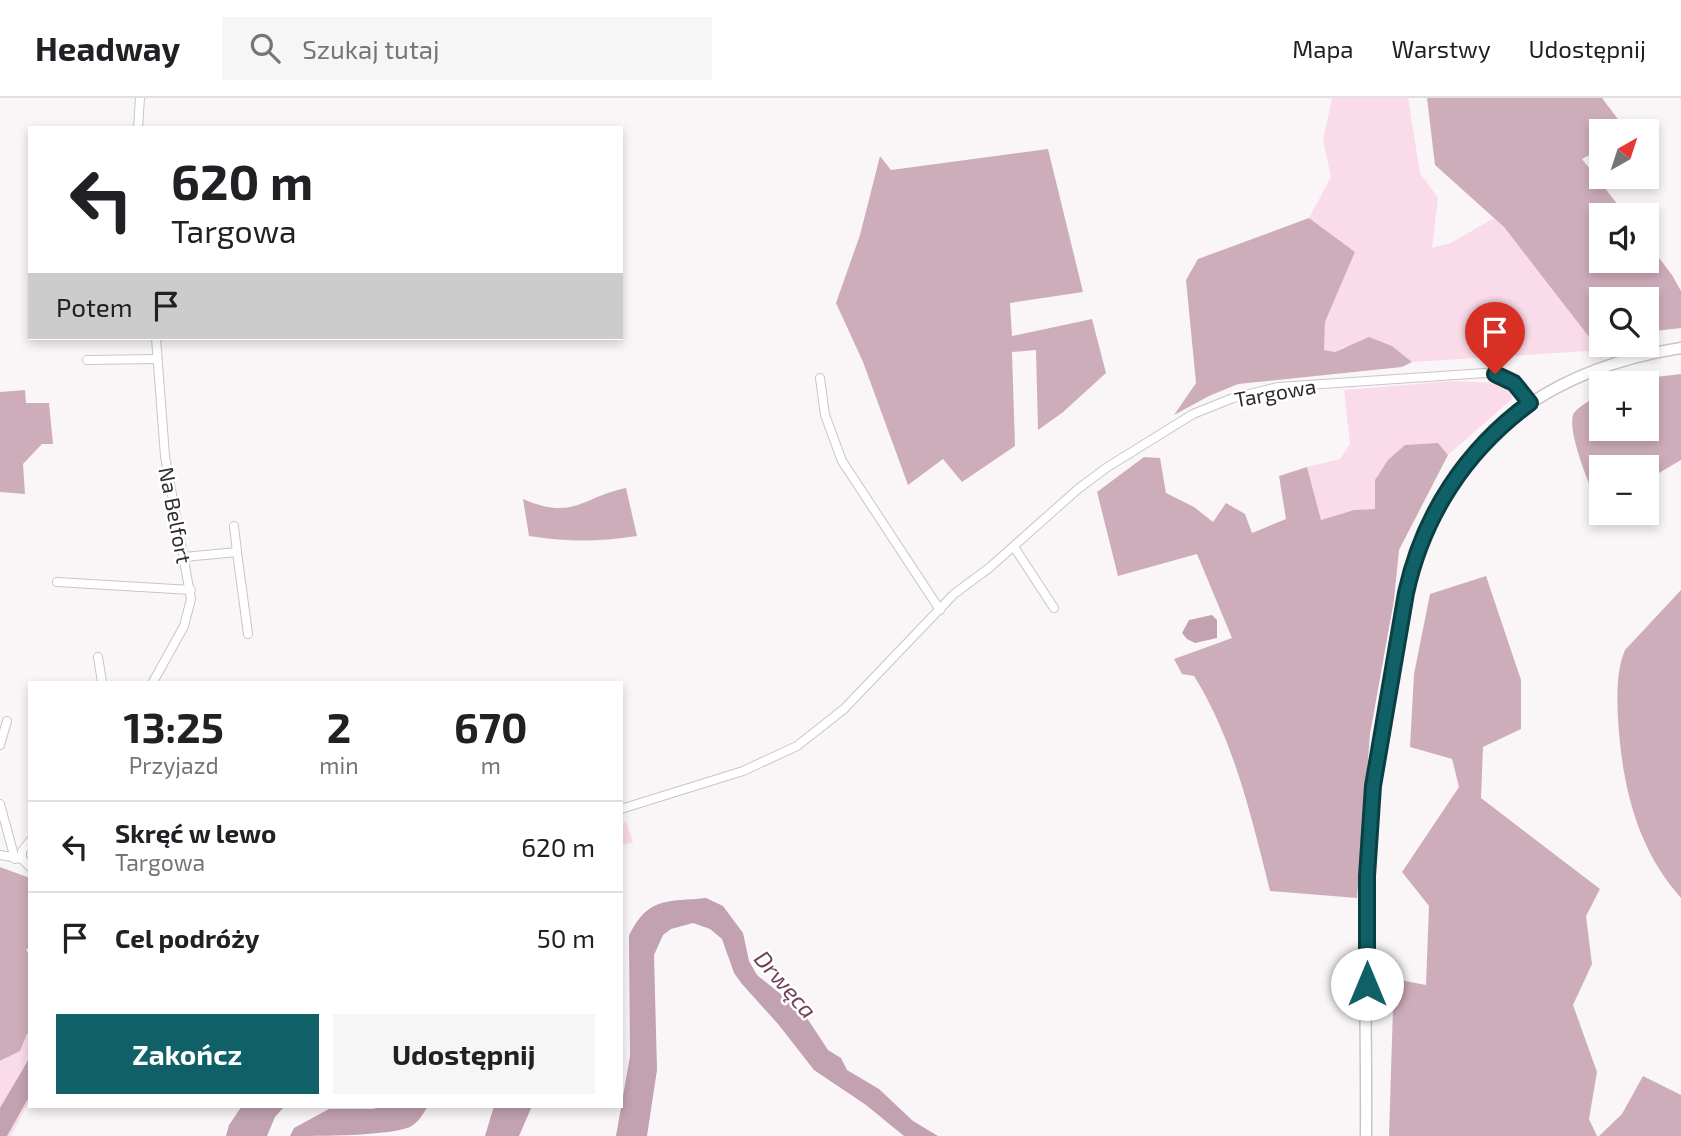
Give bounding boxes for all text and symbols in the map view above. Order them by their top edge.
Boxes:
search box [222,17,712,80]
text: Headway [35,28,180,68]
icon: search [246,29,284,67]
text: Szukaj tutaj [302,33,440,64]
text: Mapa [1292,34,1354,63]
text: Warstwy [1392,34,1491,63]
text: Udostępnij [1529,34,1646,63]
north arrow [1589,119,1659,189]
map controls [1589,119,1659,525]
text: 620 m [171,151,313,210]
icon: left [56,154,147,245]
button: sound [1589,203,1659,273]
text: Targowa [171,211,297,249]
icon: arrive [147,287,185,325]
button: search [1589,287,1659,357]
text: Potem [56,291,133,322]
pin [1465,302,1525,374]
icon: arrive [1476,313,1514,351]
button: + [1589,371,1659,441]
street label: Targowa [1232,373,1318,411]
button: − [1589,455,1659,525]
street label: Na Belfort [154,465,198,565]
text: 13:25 [123,701,224,751]
text: 2 [327,701,351,751]
text: 670 [454,701,527,751]
text: Przyjazd [129,751,219,779]
text: min [319,751,359,779]
text: m [481,751,501,779]
text: Skręć w lewo [115,817,276,848]
icon: left [56,828,94,866]
text: 620 m [521,831,595,862]
text: Targowa [115,848,205,876]
icon: arrive [56,919,94,957]
text: Cel podróży [115,922,260,953]
text: 50 m [537,922,595,953]
water label: Drwęca [749,944,823,1024]
position arrow [1330,947,1404,1021]
button: Zakończ [56,1014,319,1094]
button: Udostępnij [333,1014,595,1094]

